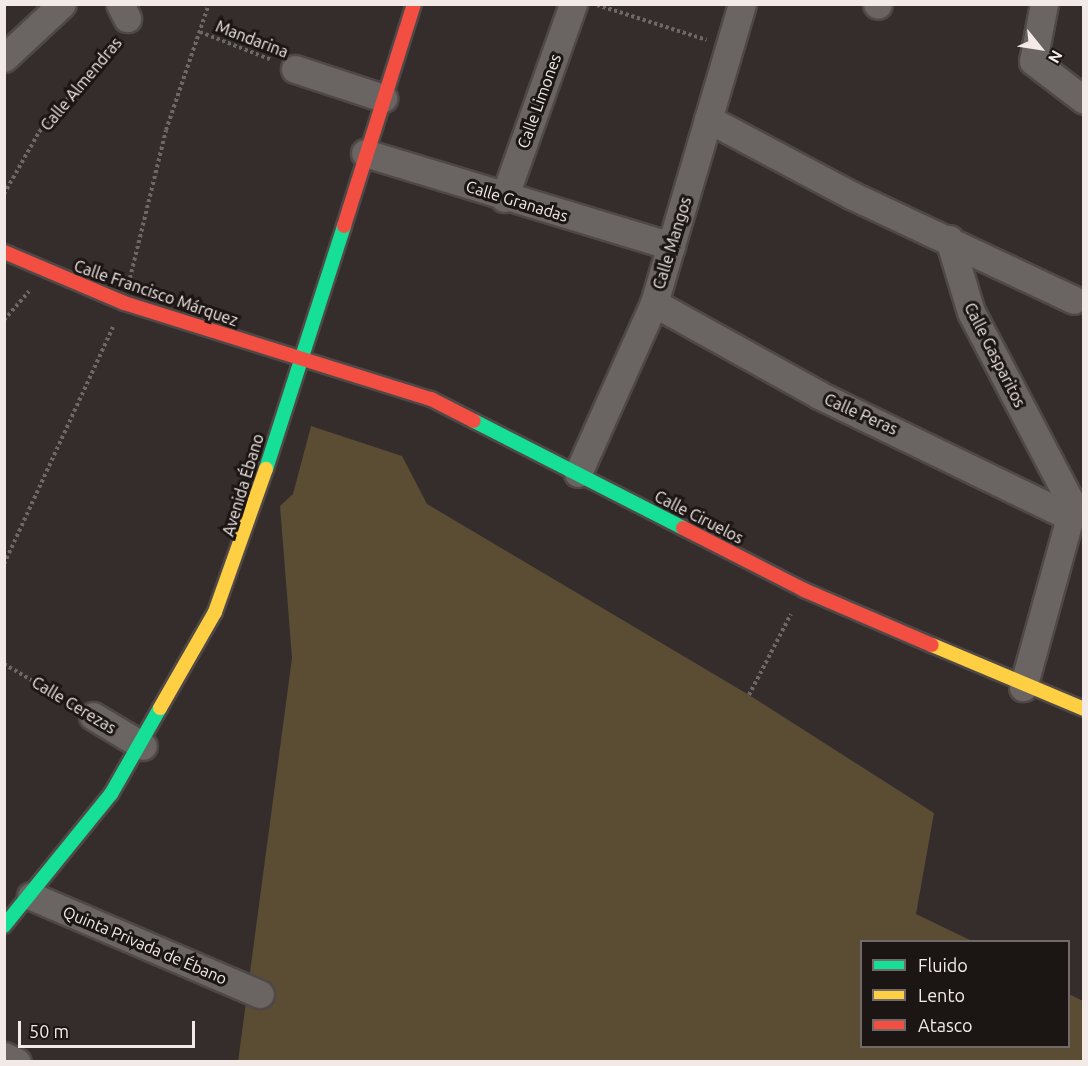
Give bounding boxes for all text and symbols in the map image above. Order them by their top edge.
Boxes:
street label: Mandarina [213,16,291,62]
north arrow [1010,18,1070,78]
street label: Calle Almendras [36,33,126,135]
text: N [1045,47,1066,67]
street label: Calle Limones [513,51,565,151]
street label: Calle Granadas [464,176,570,226]
street label: Calle Mangos [649,194,695,292]
street label: Calle Francisco Márquez [72,256,240,330]
street label: Calle Gasparitos [960,299,1030,411]
street label: Calle Peras [821,389,901,439]
street label: Avenida Ébano [218,431,268,539]
street label: Calle Ciruelos [651,486,747,548]
street label: Calle Cerezas [28,672,120,738]
street label: Quinta Privada de Ébano [60,902,230,988]
legend [860,940,1070,1048]
text: Fluido [918,955,968,975]
text: Lento [918,985,965,1005]
scale bar [21,1009,198,1047]
text: Atasco [918,1015,973,1035]
text: 50 m [29,1021,69,1041]

